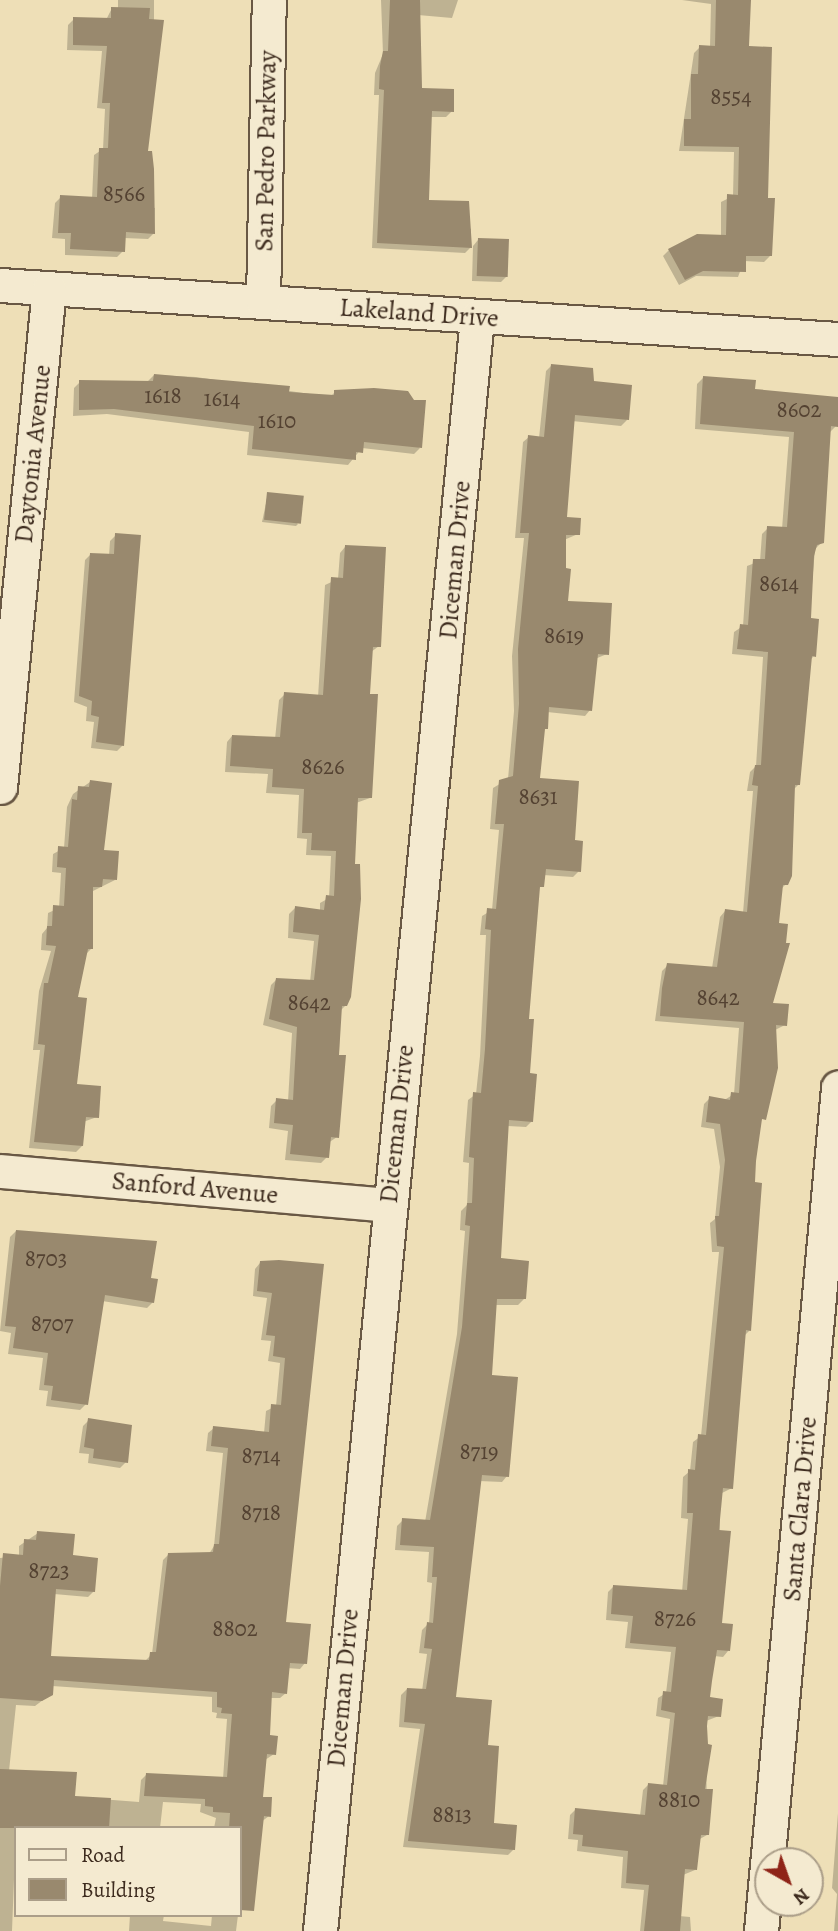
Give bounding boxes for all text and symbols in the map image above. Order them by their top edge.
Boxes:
street label: San Pedro Parkway [249,50,283,252]
house number: 8554 [710,83,752,111]
house number: 8566 [103,180,145,208]
street label: Lakeland Drive [338,292,500,334]
street label: Daytonia Avenue [8,363,58,545]
house number: 1618 [144,382,182,410]
house number: 1614 [204,385,240,413]
house number: 8602 [777,396,821,424]
house number: 1610 [258,407,296,435]
street label: Diceman Drive [433,479,477,641]
house number: 8614 [759,570,799,598]
house number: 8619 [544,622,584,650]
house number: 8626 [301,753,345,781]
house number: 8631 [518,783,558,811]
house number: 8642 [696,984,740,1012]
house number: 8642 [287,989,331,1017]
street label: Diceman Drive [373,1043,421,1205]
street label: Sanford Avenue [110,1165,280,1211]
house number: 8703 [25,1245,67,1273]
house number: 8707 [31,1310,73,1338]
street label: Santa Clara Drive [776,1415,824,1603]
house number: 8719 [459,1438,499,1466]
house number: 8714 [241,1442,281,1470]
house number: 8718 [241,1499,281,1527]
house number: 8723 [28,1557,70,1585]
house number: 8726 [654,1605,696,1633]
street label: Diceman Drive [321,1607,365,1769]
house number: 8802 [212,1615,258,1643]
house number: 8810 [658,1786,700,1814]
house number: 8813 [432,1801,472,1829]
legend [14,1826,242,1917]
text: Road [81,1841,125,1869]
north arrow [754,1847,824,1917]
text: Building [81,1876,155,1904]
text: N [788,1882,815,1911]

